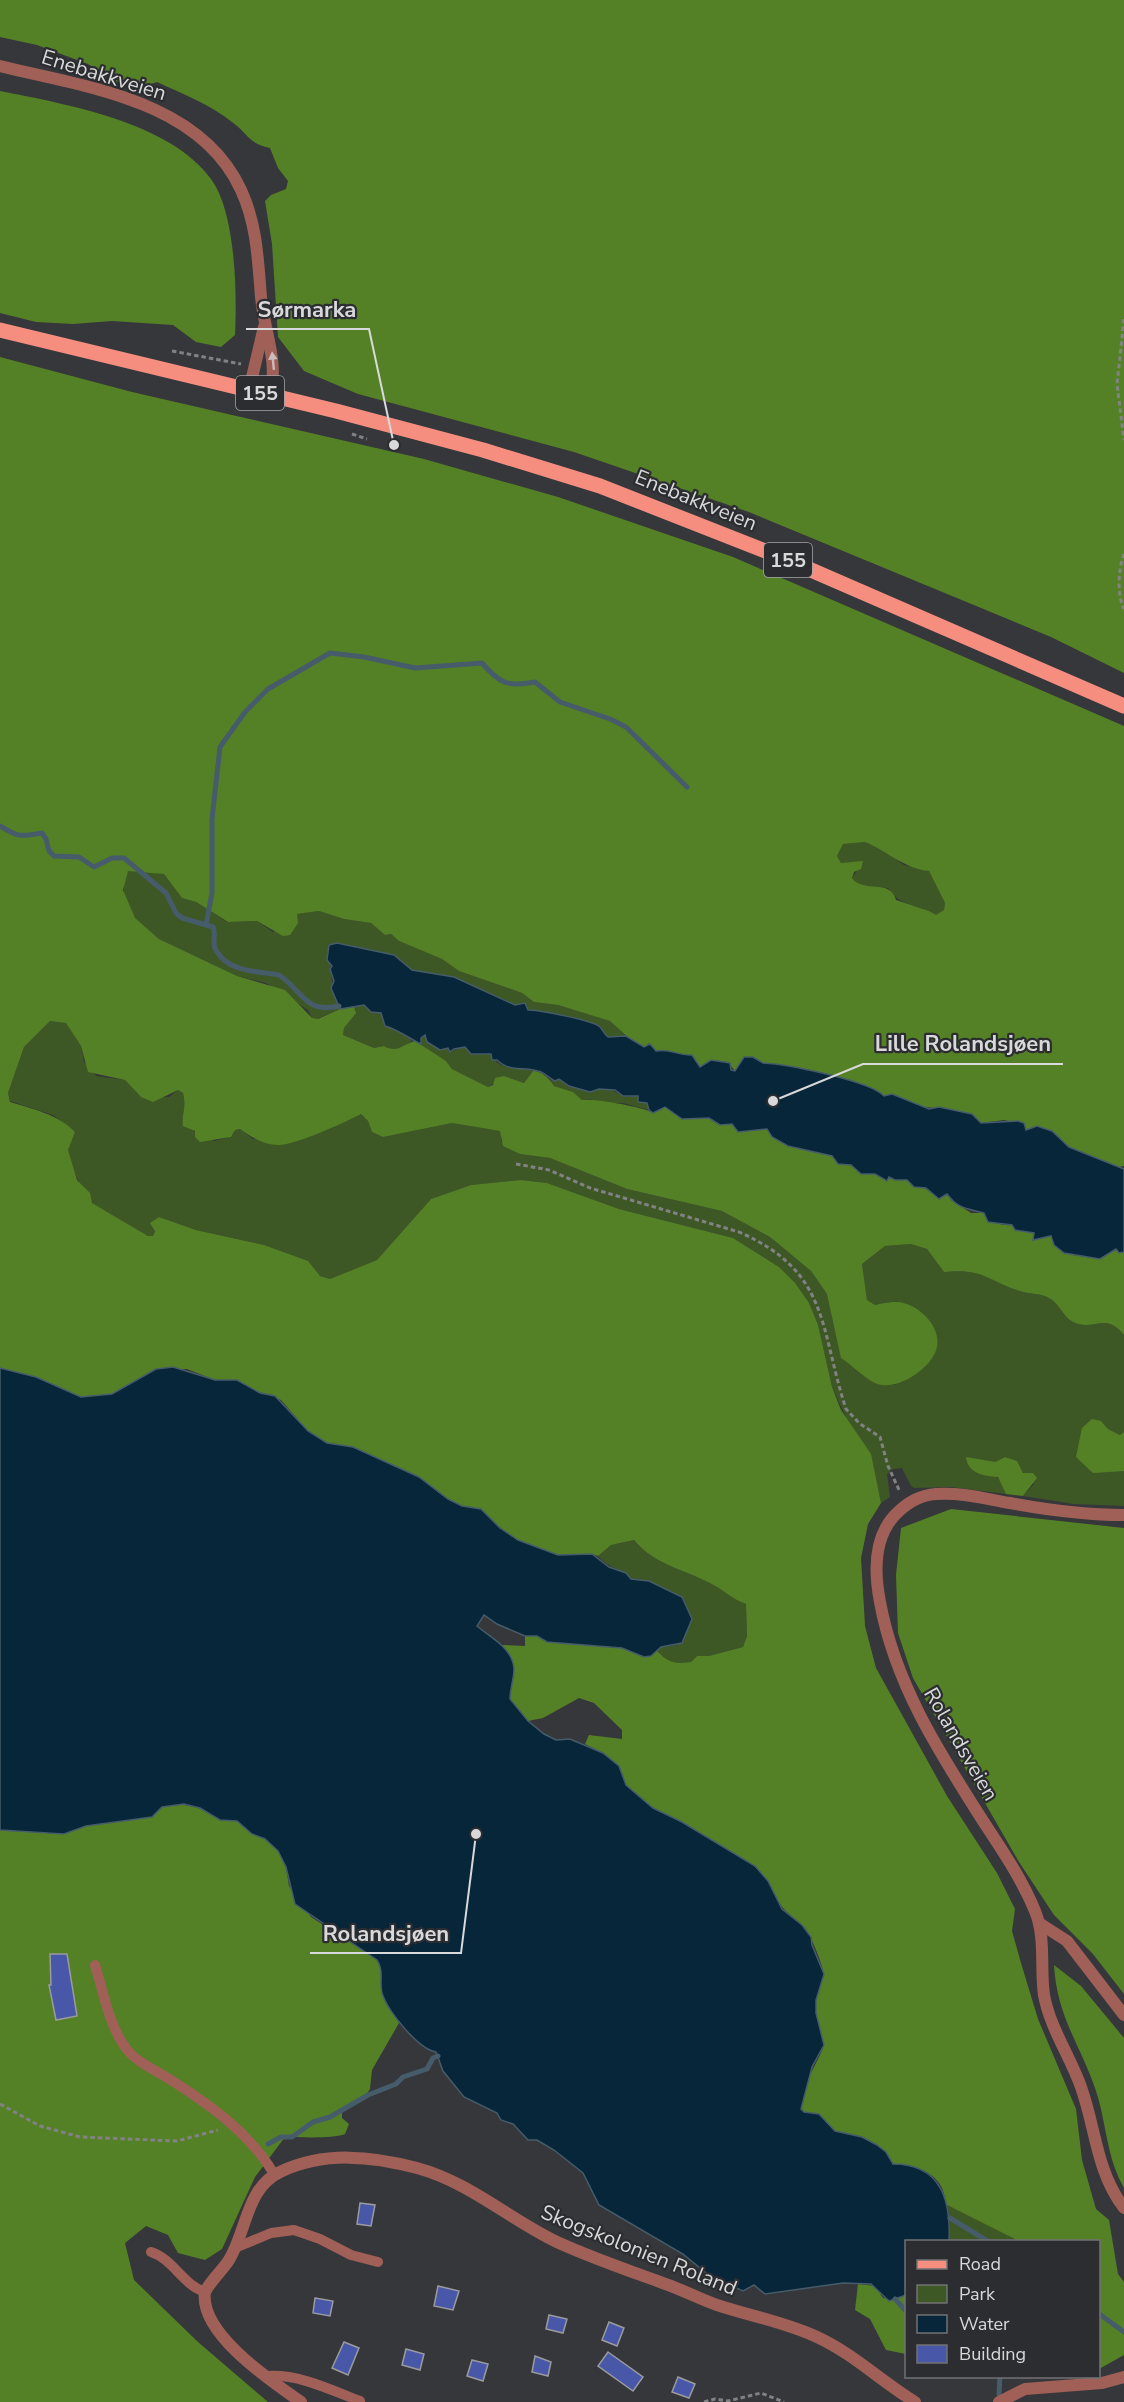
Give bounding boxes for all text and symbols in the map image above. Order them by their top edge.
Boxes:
street label: Enebakkveien [38,43,170,107]
callout: Sørmarka [246,289,369,329]
text: Sørmarka [258,295,356,325]
one-way arrow [268,351,278,370]
road number: 155 [236,376,284,410]
street label: Enebakkveien [631,463,761,537]
road number: 155 [764,543,812,577]
callout: Lille Rolandsjøen [863,1024,1063,1064]
text: Lille Rolandsjøen [875,1029,1051,1059]
street label: Rolandsveien [917,1682,1005,1806]
callout: Rolandsjøen [310,1913,461,1953]
text: Rolandsjøen [323,1919,449,1949]
street label: Skogskolonien Roland [537,2198,741,2302]
legend [905,2240,1100,2378]
text: Road [959,2252,1001,2276]
text: Park [959,2282,996,2306]
text: Water [959,2312,1010,2336]
text: Building [959,2342,1026,2366]

